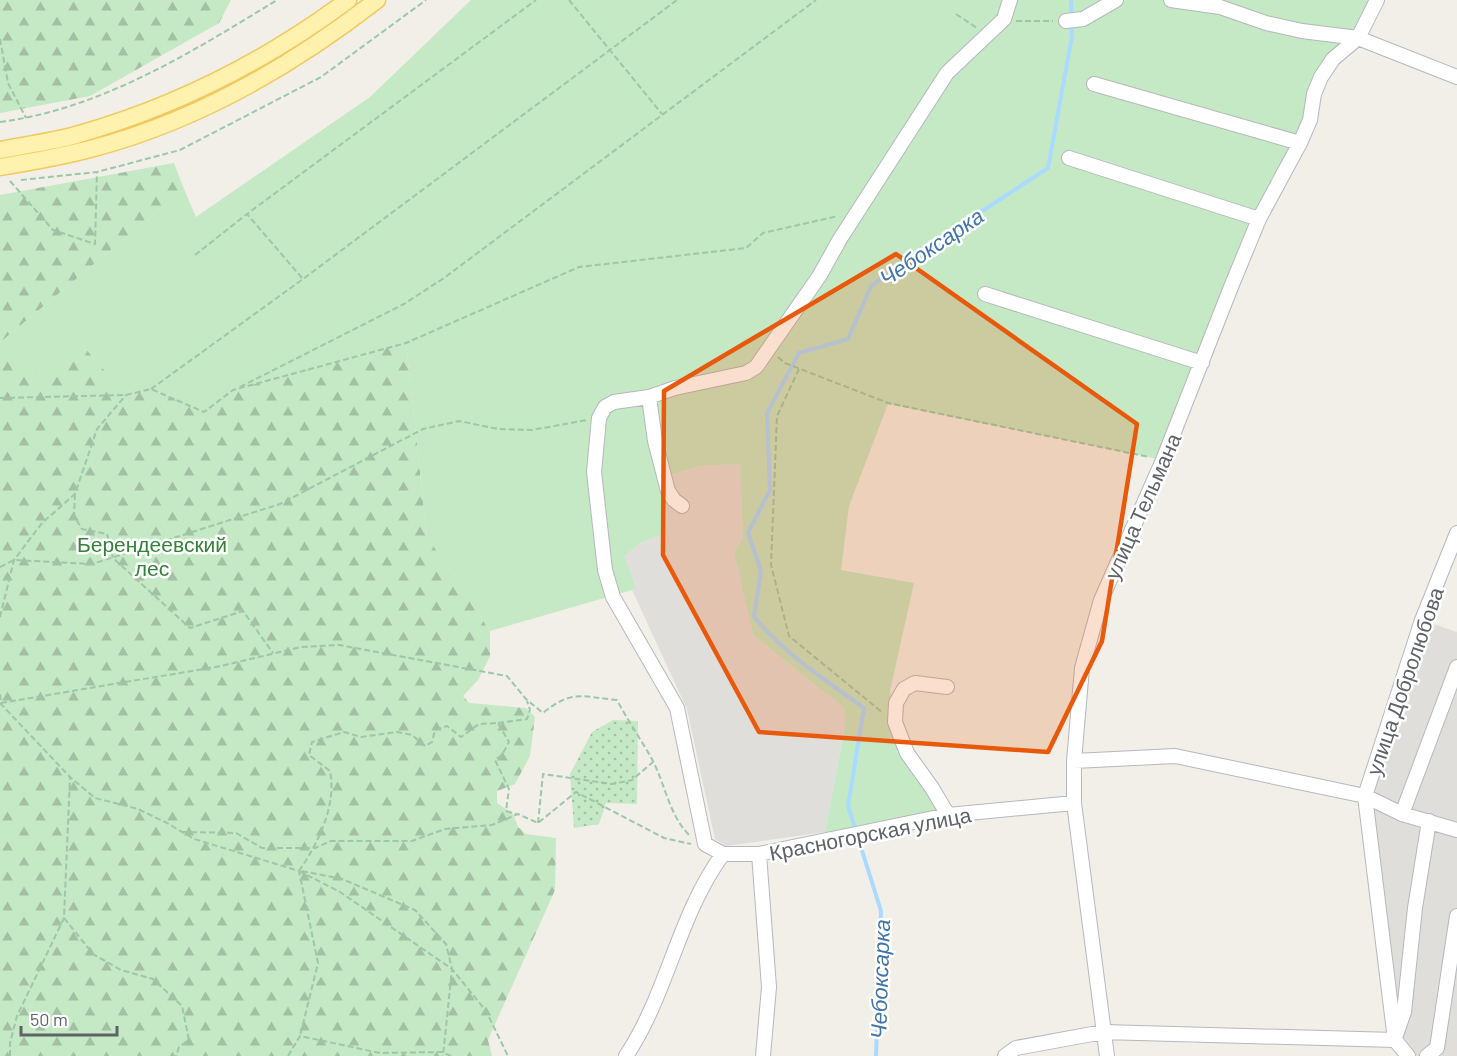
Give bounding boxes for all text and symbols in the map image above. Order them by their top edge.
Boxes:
water label: Чебоксарка [874,202,989,291]
street label: улица Тельмана [1099,429,1186,583]
park label: Берендеевский лес [77,531,227,580]
street label: улица Добролюбова [1360,583,1448,778]
street label: Красногорская улица [767,801,973,865]
water label: Чебоксарка [864,919,895,1039]
scale bar [21,999,117,1037]
text: 50 m [30,1008,68,1030]

